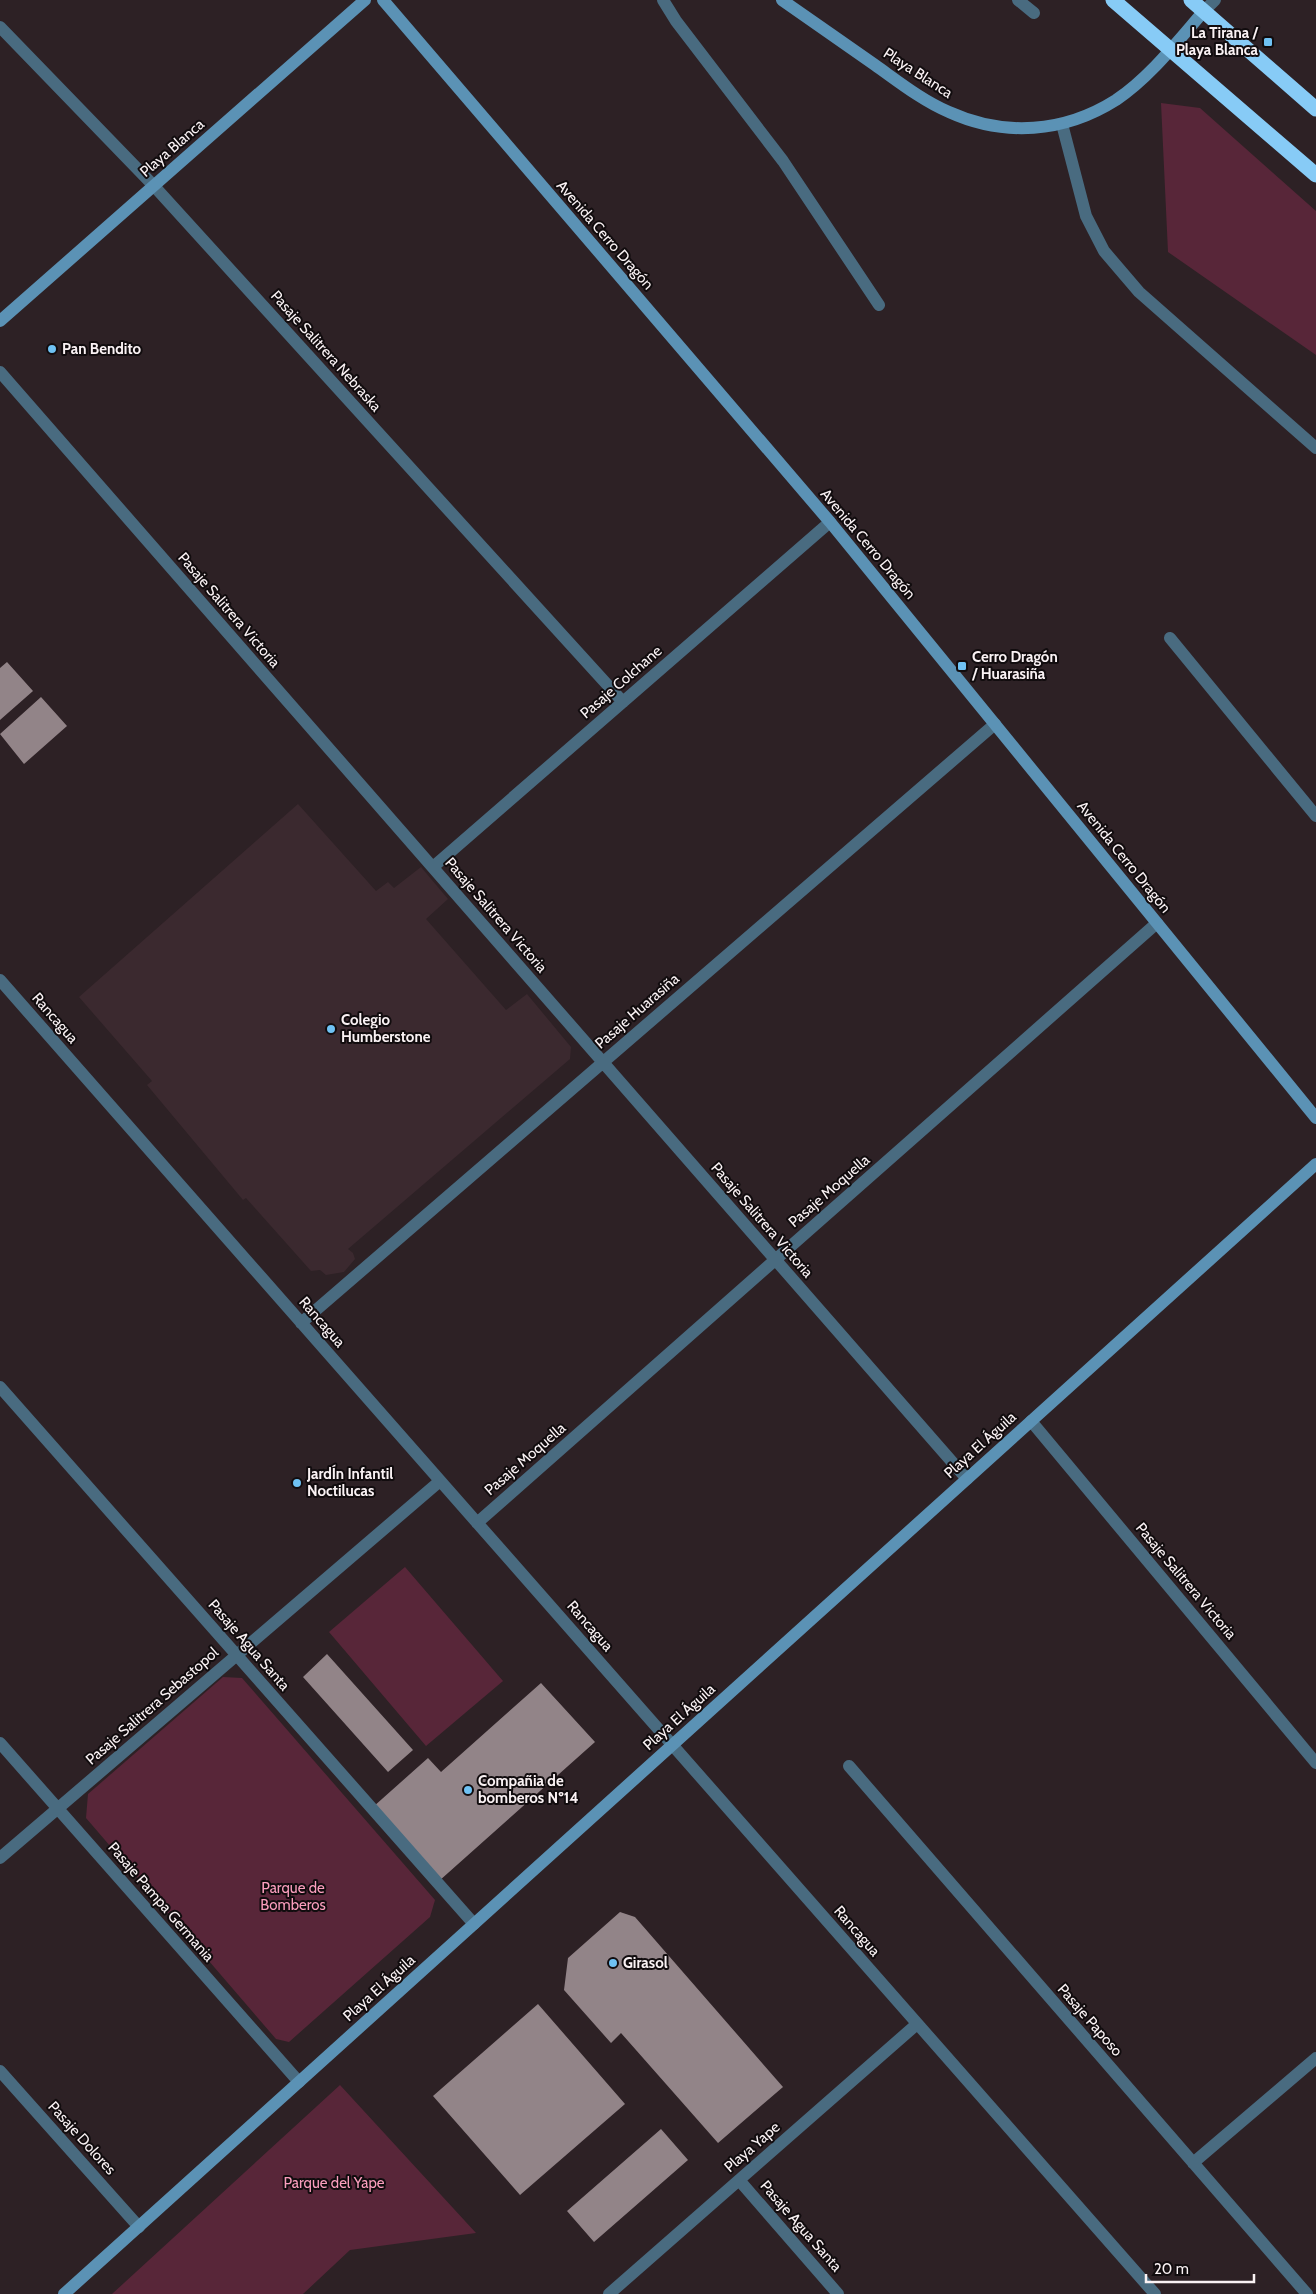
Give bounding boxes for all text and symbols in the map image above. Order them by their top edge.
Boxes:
place label: La Tirana / Playa Blanca [1176,24,1259,59]
marker: La Tirana / Playa Blanca [1262,36,1274,48]
street label: Playa Blanca [880,44,957,102]
street label: Playa Blanca [136,115,208,181]
street label: Avenida Cerro Dragón [553,177,657,293]
street label: Pasaje Salitrera Nebraska [267,287,386,416]
place label: Pan Bendito [62,340,142,358]
marker: Pan Bendito [46,343,58,355]
street label: Avenida Cerro Dragón [817,485,919,603]
street label: Pasaje Salitrera Victoria [174,549,284,672]
street label: Pasaje Colchane [577,641,666,722]
place label: Cerro Dragón / Huarasiña [971,648,1058,683]
marker: Cerro Dragón / Huarasiña [956,660,968,672]
street label: Avenida Cerro Dragón [1073,798,1175,916]
street label: Pasaje Salitrera Victoria [441,854,551,977]
street label: Pasaje Huarasiña [591,969,683,1052]
street label: Rancagua [28,989,82,1048]
place label: Colegio Humberstone [341,1011,431,1046]
marker: Colegio Humberstone [325,1023,337,1035]
street label: Pasaje Moquella [785,1150,874,1231]
street label: Pasaje Salitrera Victoria [707,1159,817,1282]
street label: Rancagua [295,1293,349,1352]
street label: Playa El Águila [940,1407,1020,1482]
street label: Pasaje Moquella [481,1418,570,1499]
place label: JardÍn Infantil Noctilucas [306,1464,393,1500]
marker: JardÍn Infantil Noctilucas [291,1477,303,1489]
street label: Pasaje Salitrera Victoria [1132,1519,1241,1644]
street label: Pasaje Agua Santa [205,1596,294,1695]
street label: Rancagua [563,1597,617,1656]
street label: Pasaje Salitrera Sebastopol [82,1643,222,1769]
street label: Playa El Águila [639,1679,719,1754]
place label: Compañia de bomberos Nº14 [478,1772,579,1807]
marker: Compañia de bomberos Nº14 [462,1784,474,1796]
street label: Pasaje Pampa Germania [104,1839,218,1966]
park label: Parque de Bomberos [260,1879,326,1914]
street label: Rancagua [830,1902,884,1961]
street label: Playa El Águila [339,1950,419,2025]
place label: Girasol [623,1954,668,1972]
marker: Girasol [607,1957,619,1969]
street label: Pasaje Paposo [1054,1980,1126,2060]
street label: Pasaje Dolores [44,2098,120,2178]
street label: Playa Yape [721,2118,784,2176]
park label: Parque del Yape [283,2174,385,2192]
street label: Pasaje Agua Santa [757,2177,846,2276]
scale bar [1146,2252,1254,2284]
text: 20 m [1154,2260,1189,2278]

